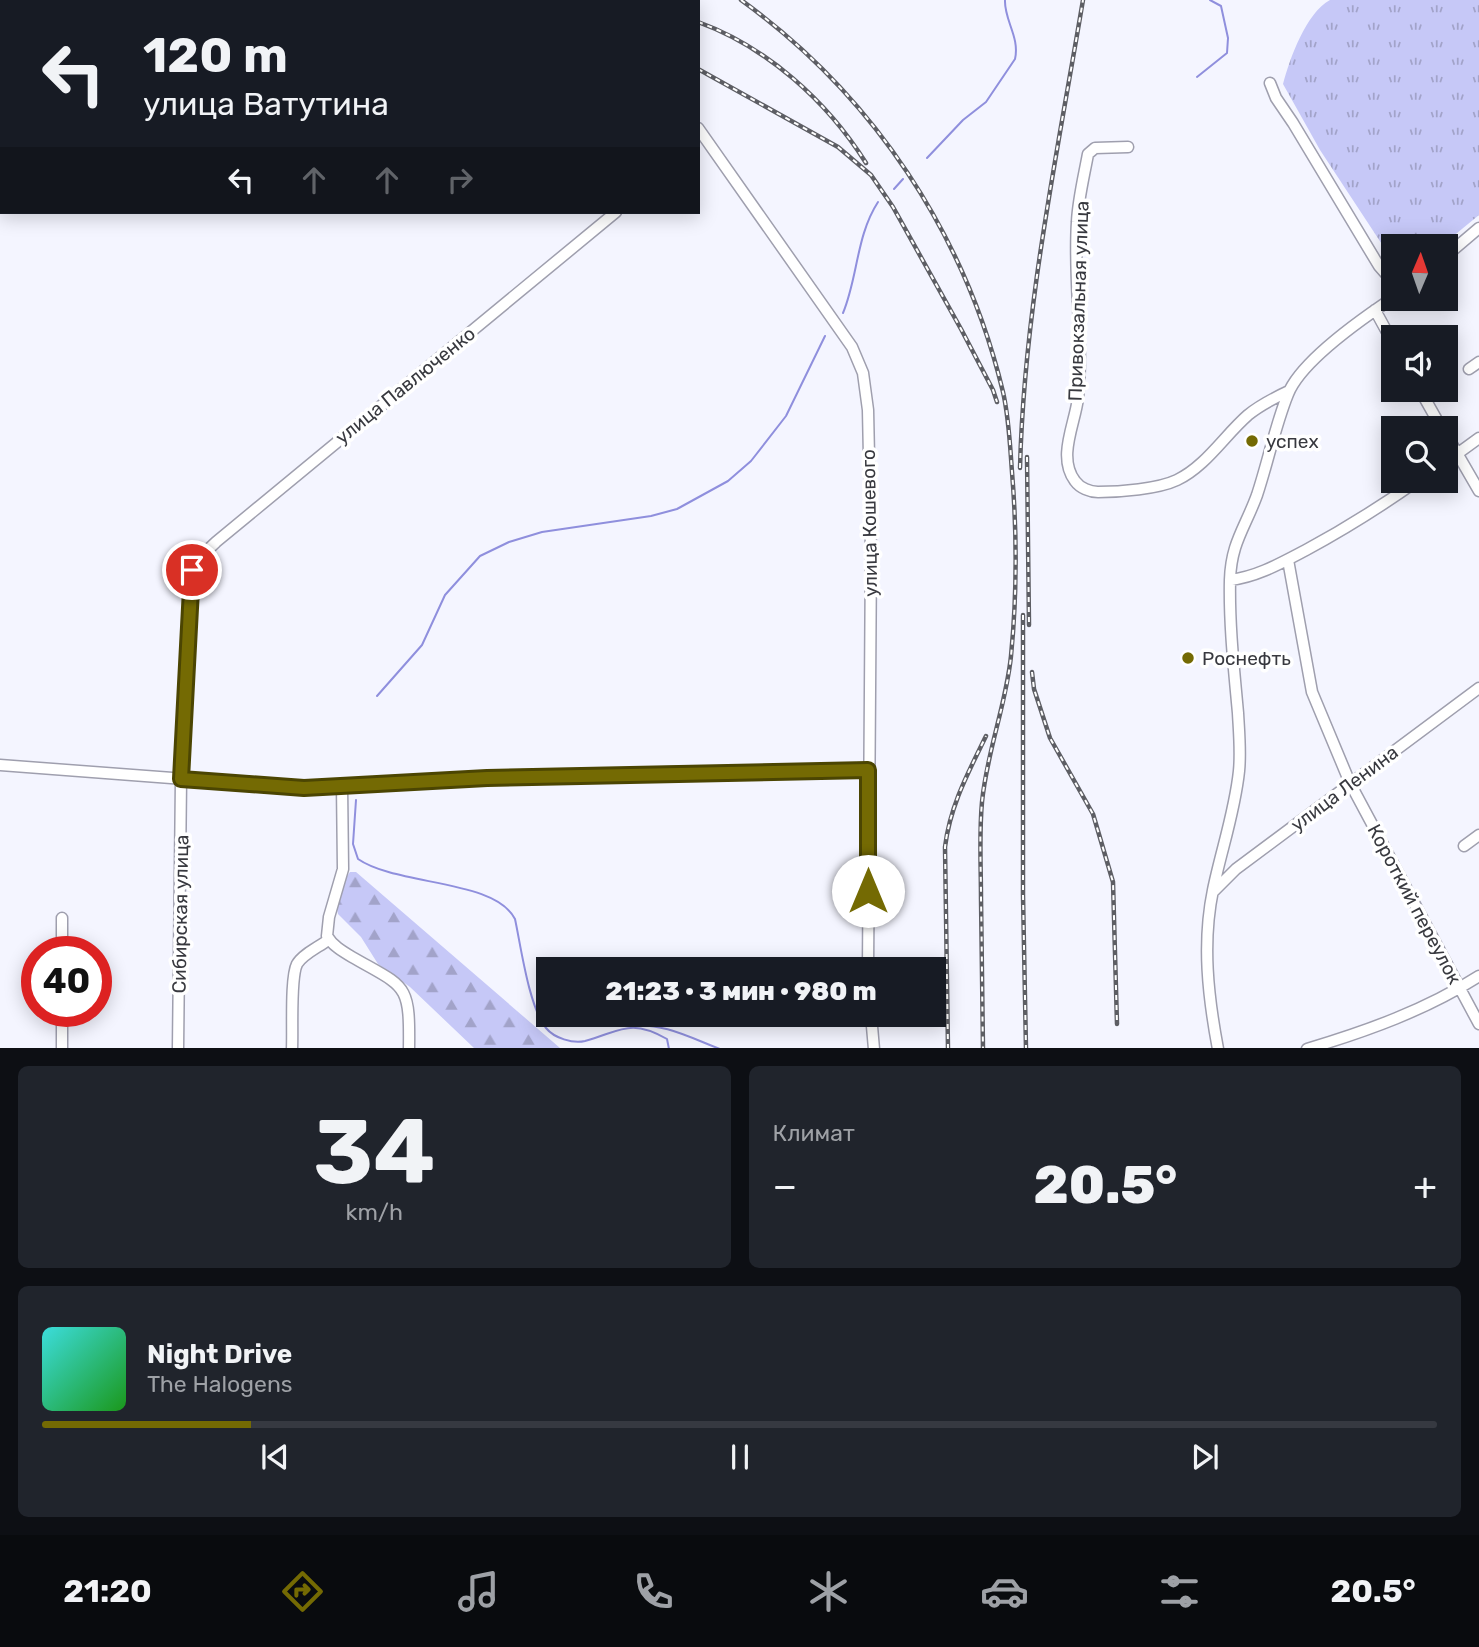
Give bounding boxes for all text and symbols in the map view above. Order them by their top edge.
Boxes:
text: 120 m [143,26,288,84]
icon: left [28,28,119,119]
text: улица Ватутина [143,85,389,123]
icon: left [222,161,260,199]
icon: ahead [295,161,333,199]
icon: ahead [368,161,406,199]
icon: right [441,161,479,199]
street label: Привокзальная улица [1064,200,1093,402]
north arrow [1381,234,1458,312]
map controls [1381,234,1458,493]
street label: улица Павлюченко [331,322,480,449]
button: sound [1381,325,1458,402]
button: search [1381,416,1458,493]
place label: успех [1266,430,1319,453]
marker: успех [1244,433,1260,449]
street label: улица Кошевого [857,449,882,597]
pin [162,540,222,600]
icon: arrive [173,551,211,589]
place label: Роснефть [1202,647,1291,670]
marker: Роснефть [1180,650,1196,666]
street label: улица Ленина [1286,741,1403,836]
street label: Короткий переулок [1363,820,1466,988]
street label: Сибирская улица [168,834,193,994]
position arrow [831,854,905,928]
speed limit sign: 40 [21,936,112,1027]
text: 21:23 · 3 мин · 980 m [605,976,877,1007]
text: 34 [313,1098,435,1206]
text: Климат [773,1119,855,1147]
text: 20.5° [1034,1154,1177,1216]
text: − [773,1163,797,1209]
text: + [1413,1163,1437,1209]
text: km/h [346,1198,403,1226]
text: Night Drive [147,1339,292,1370]
text: The Halogens [147,1370,293,1398]
icon: previous [256,1438,294,1476]
icon: pause [721,1438,759,1476]
icon: next [1186,1438,1224,1476]
icon: directions [278,1567,327,1616]
icon: music [454,1567,503,1616]
icon: phone [629,1567,678,1616]
icon: climate [804,1567,853,1616]
icon: car [980,1567,1029,1616]
icon: filters [1155,1567,1204,1616]
text: 21:20 [63,1572,152,1610]
text: 20.5° [1331,1572,1416,1610]

